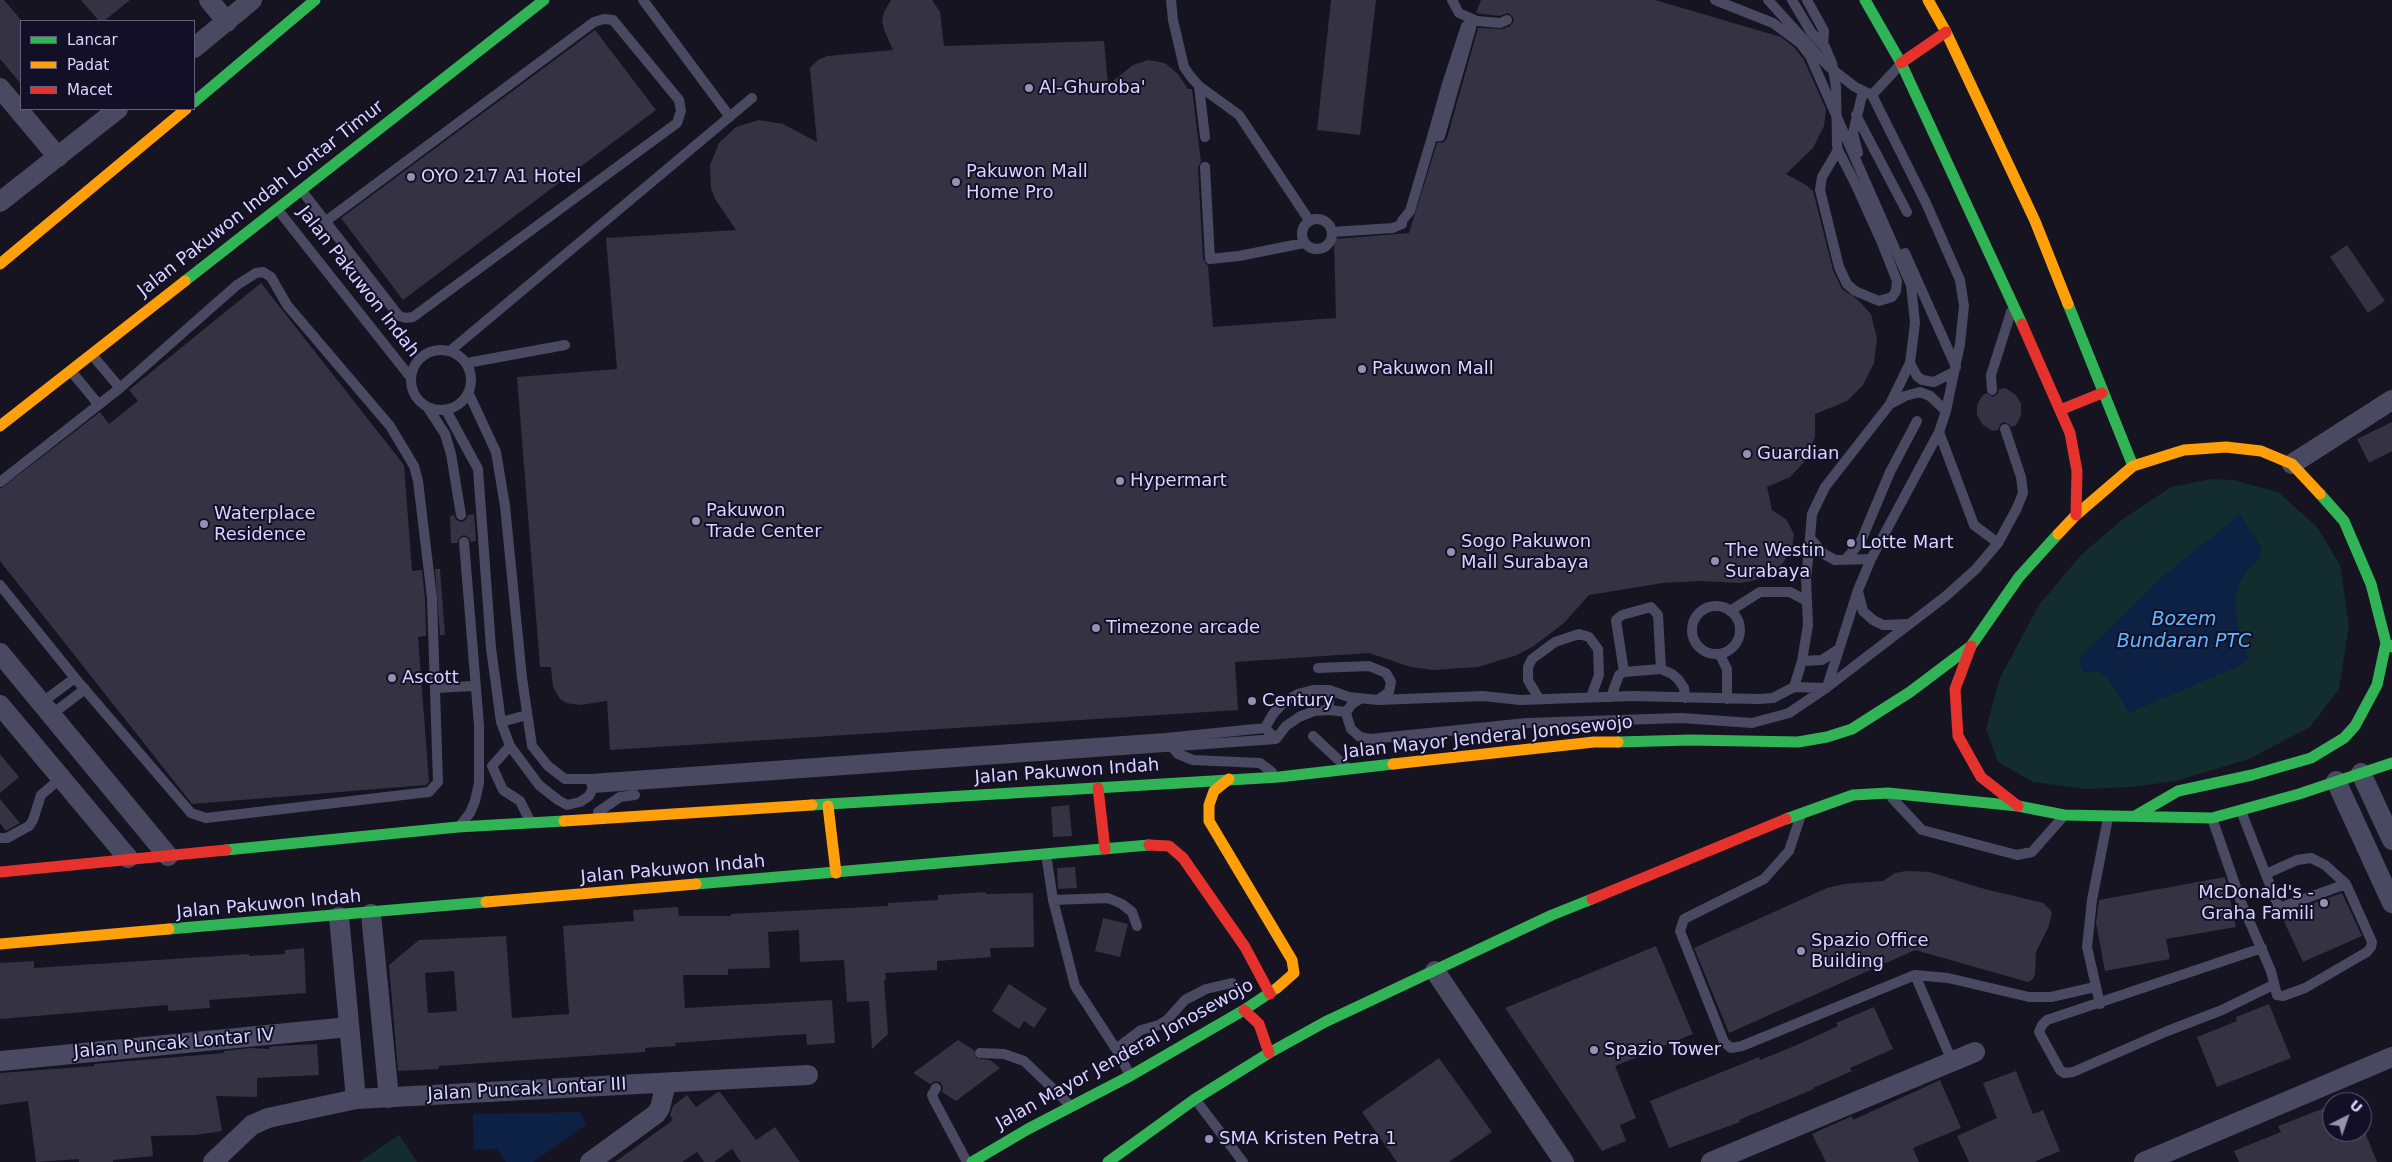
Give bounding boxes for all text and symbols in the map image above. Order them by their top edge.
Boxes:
legend [20,20,195,110]
text: Lancar [67,31,118,49]
text: Padat [67,56,109,74]
place label: Al-Ghuroba' [1039,77,1146,99]
text: Macet [67,81,113,99]
marker: Al-Ghuroba' [1023,82,1035,94]
street label: Jalan Pakuwon Indah Lontar Timur [134,96,388,302]
place label: Pakuwon Mall Home Pro [966,161,1088,203]
place label: OYO 217 A1 Hotel [421,166,581,188]
marker: OYO 217 A1 Hotel [405,171,417,183]
marker: Pakuwon Mall Home Pro [950,176,962,188]
street label: Jalan Pakuwon Indah [292,202,424,362]
place label: Pakuwon Mall [1372,358,1494,380]
marker: Pakuwon Mall [1356,363,1368,375]
place label: Guardian [1757,443,1839,465]
marker: Guardian [1741,448,1753,460]
place label: Hypermart [1130,470,1227,492]
marker: Hypermart [1114,475,1126,487]
place label: Pakuwon Trade Center [706,500,822,542]
place label: Waterplace Residence [214,503,316,546]
marker: Pakuwon Trade Center [690,515,702,527]
marker: Waterplace Residence [198,518,210,530]
place label: Sogo Pakuwon Mall Surabaya [1461,531,1591,574]
place label: Lotte Mart [1861,532,1954,554]
marker: Lotte Mart [1845,537,1857,549]
place label: The Westin Surabaya [1725,540,1825,582]
marker: Sogo Pakuwon Mall Surabaya [1445,546,1457,558]
marker: The Westin Surabaya [1709,555,1721,567]
water label: Bozem Bundaran PTC [2117,609,2251,653]
place label: Timezone arcade [1106,617,1260,639]
marker: Timezone arcade [1090,622,1102,634]
place label: Ascott [402,667,459,689]
marker: Ascott [386,672,398,684]
place label: Century [1262,690,1334,712]
marker: Century [1246,695,1258,707]
street label: Jalan Mayor Jenderal Jonosewojo [1342,712,1634,764]
street label: Jalan Pakuwon Indah [974,755,1160,789]
street label: Jalan Pakuwon Indah [580,851,766,889]
place label: McDonald's - Graha Famili [2198,882,2314,924]
street label: Jalan Pakuwon Indah [176,886,362,924]
marker: McDonald's - Graha Famili [2318,897,2330,909]
place label: Spazio Office Building [1811,930,1929,972]
marker: Spazio Office Building [1795,945,1807,957]
street label: Jalan Mayor Jenderal Jonosewojo [992,975,1258,1135]
street label: Jalan Puncak Lontar IV [73,1024,275,1064]
place label: Spazio Tower [1604,1039,1721,1061]
marker: Spazio Tower [1588,1044,1600,1056]
street label: Jalan Puncak Lontar III [427,1074,627,1106]
north arrow [2322,1092,2372,1142]
text: U [2347,1097,2366,1116]
place label: SMA Kristen Petra 1 [1219,1128,1397,1150]
marker: SMA Kristen Petra 1 [1203,1133,1215,1145]

